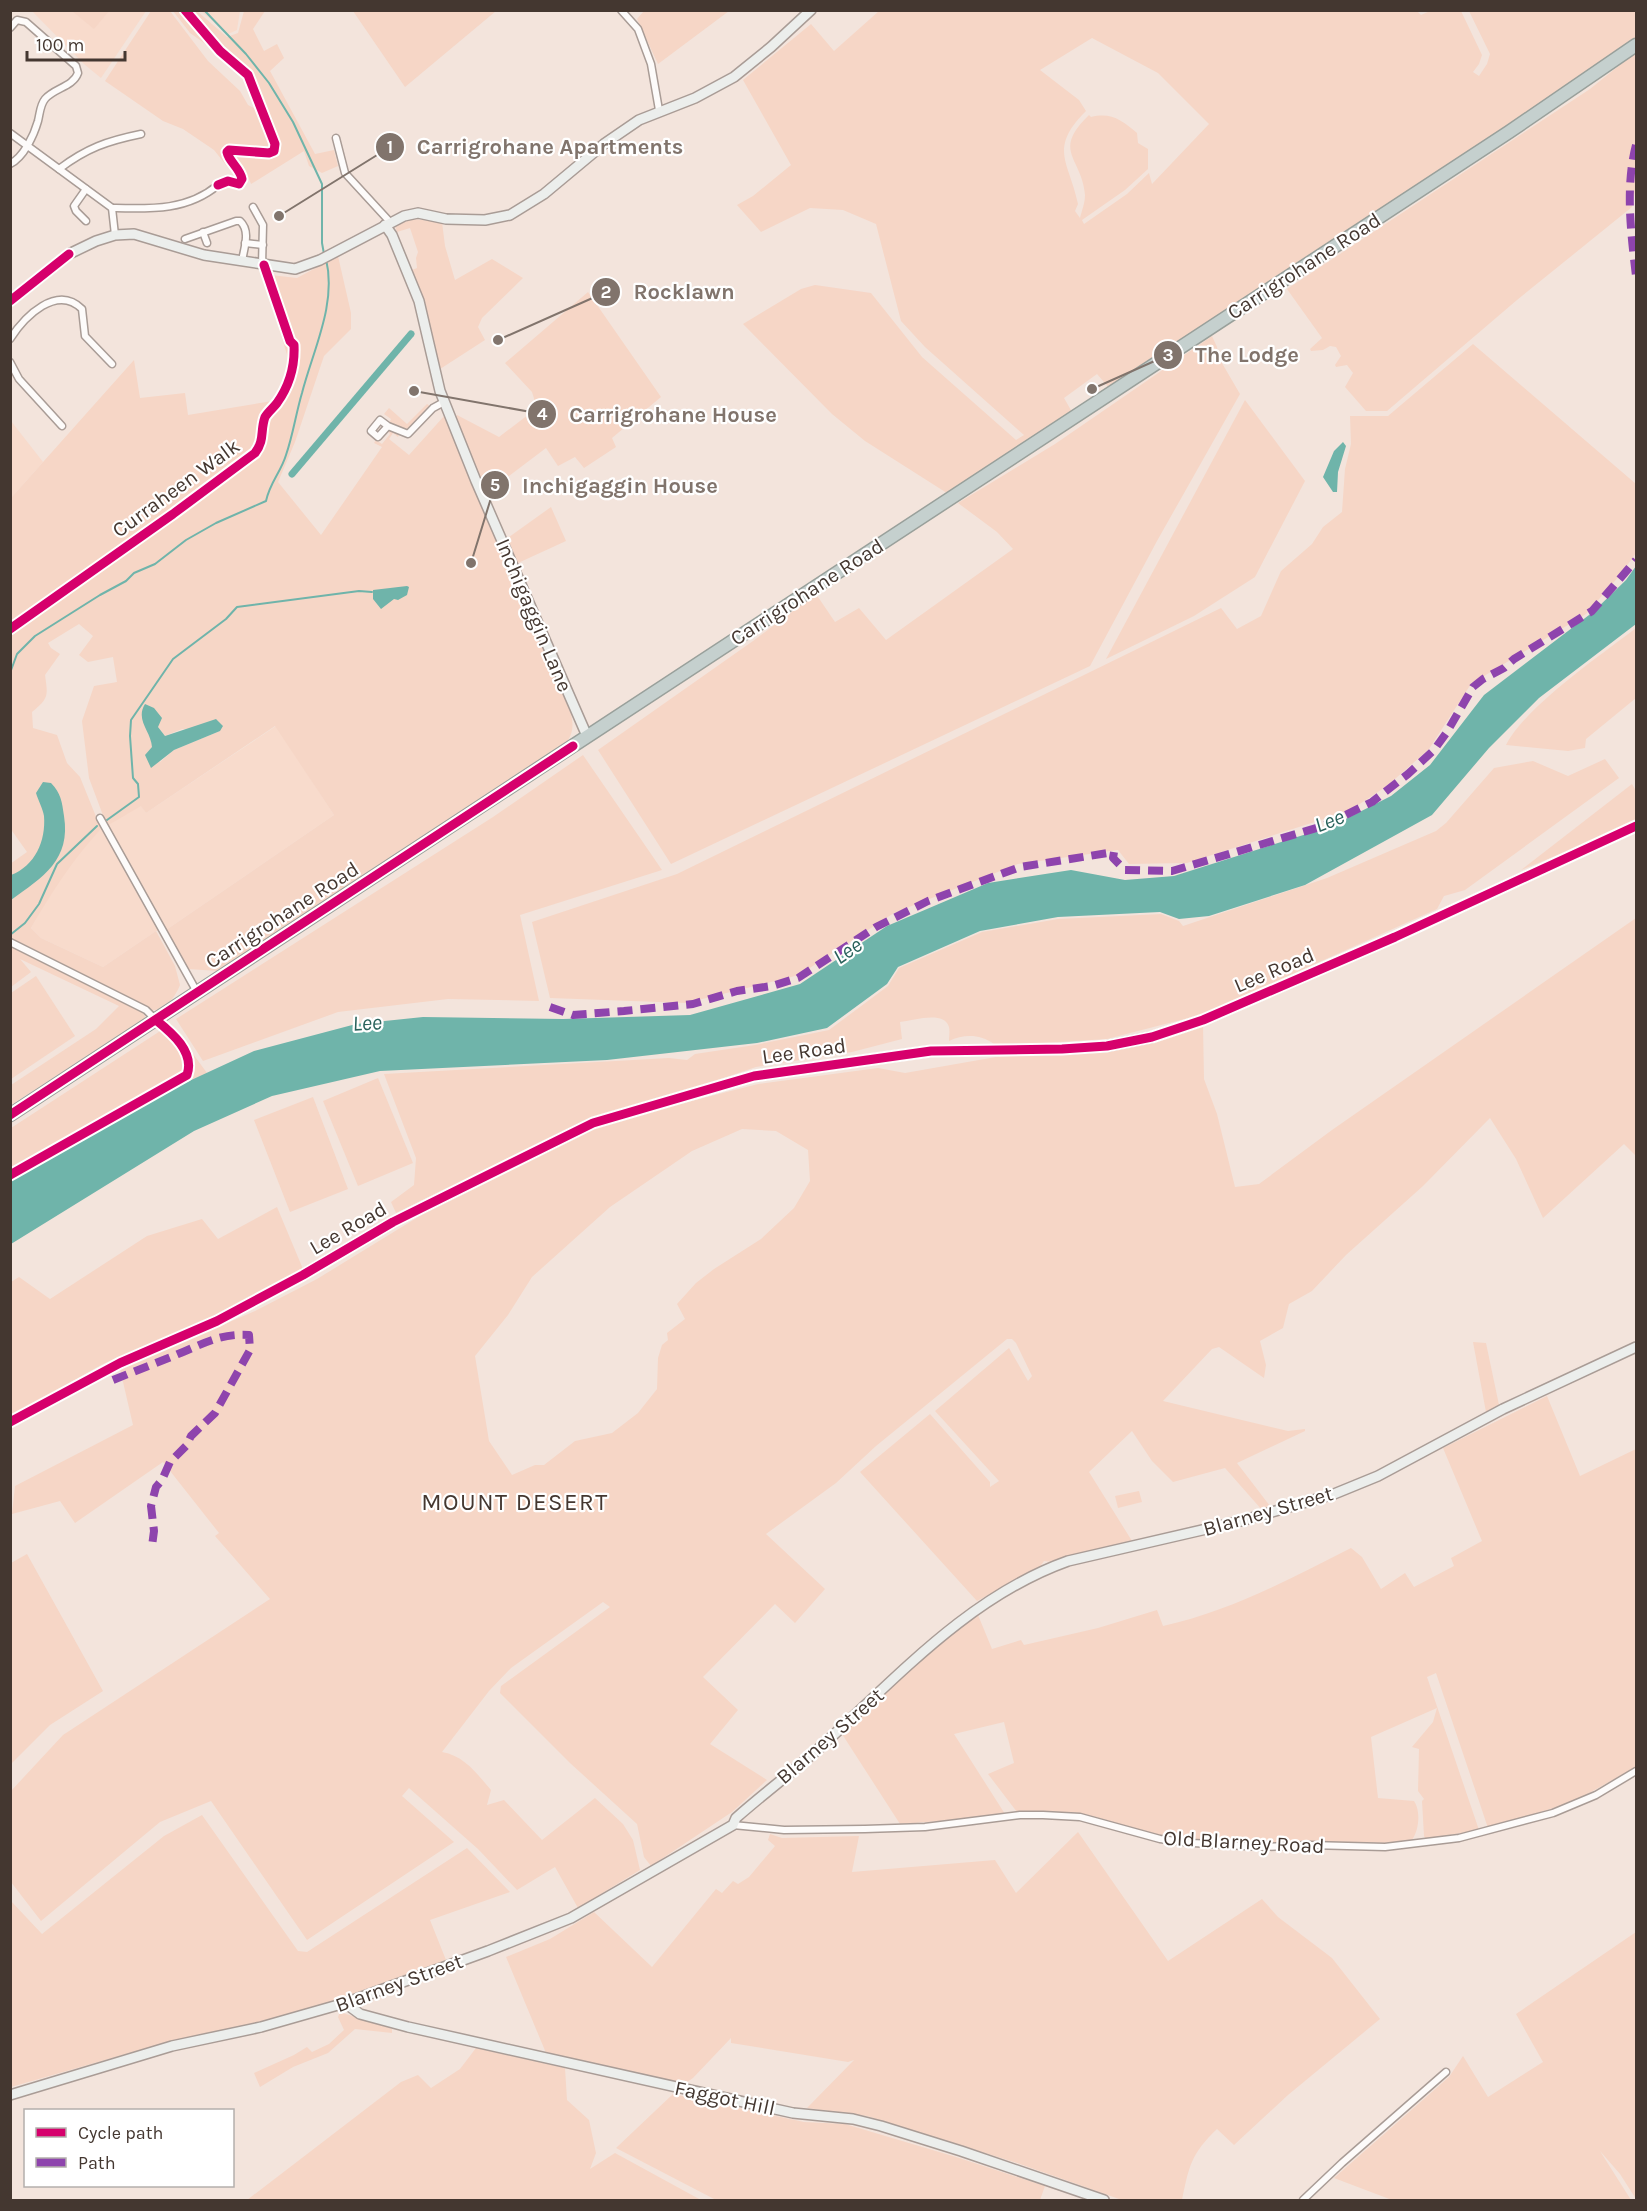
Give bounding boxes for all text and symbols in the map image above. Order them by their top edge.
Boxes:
scale bar [27,24,124,62]
text: 100 m [36,34,84,56]
callout: Carrigrohane Apartments [375,127,696,167]
text: Carrigrohane Apartments [417,134,683,160]
text: 1 [387,136,393,158]
street label: Carrigrohane Road [1223,208,1385,324]
callout: Rocklawn [591,272,747,312]
text: Rocklawn [633,279,735,305]
text: 2 [601,281,611,303]
callout: The Lodge [1153,335,1311,375]
text: The Lodge [1195,342,1299,368]
text: 3 [1162,344,1174,366]
callout: Carrigrohane House [527,394,788,434]
text: Carrigrohane House [569,402,777,428]
text: 4 [537,403,548,425]
street label: Curraheen Walk [108,434,245,542]
callout: Inchigaggin House [480,465,730,505]
text: Inchigaggin House [522,473,718,499]
text: 5 [490,474,500,496]
street label: Carrigrohane Road [726,534,888,650]
street label: Inchigaggin Lane [491,535,577,695]
water label: Lee [1311,803,1348,838]
street label: Carrigrohane Road [201,857,363,973]
water label: Lee [828,932,867,970]
street label: Lee Road [1230,942,1318,998]
water label: Lee [352,1009,383,1037]
street label: Lee Road [760,1033,848,1069]
street label: Lee Road [305,1196,391,1260]
street label: Blarney Street [1200,1481,1336,1541]
district label: MOUNT DESERT [421,1488,609,1516]
street label: Blarney Street [772,1683,888,1789]
street label: Old Blarney Road [1163,1826,1325,1858]
street label: Blarney Street [332,1949,466,2017]
street label: Faggot Hill [673,2076,777,2120]
legend [24,2109,234,2187]
text: Cycle path [78,2122,163,2144]
text: Path [78,2152,116,2174]

